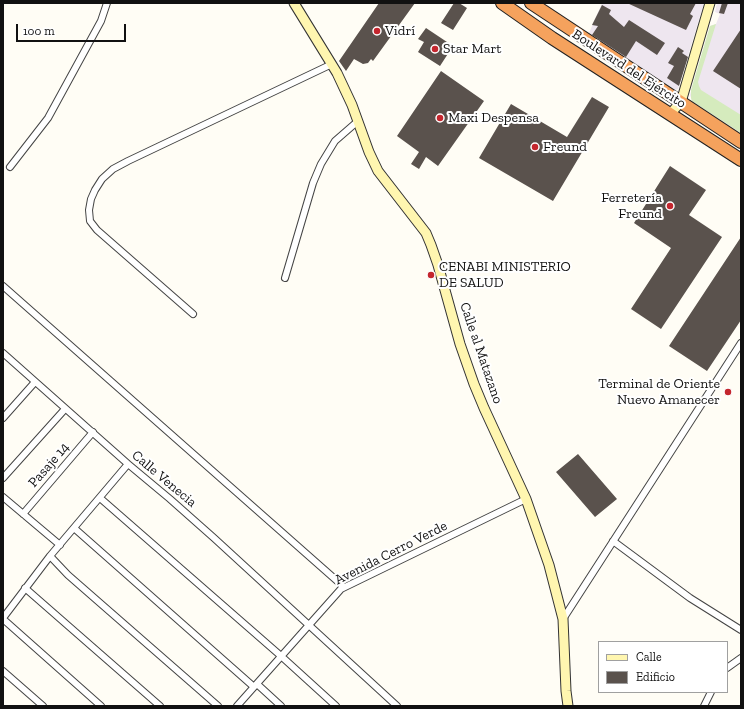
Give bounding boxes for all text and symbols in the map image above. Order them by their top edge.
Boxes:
scale bar [18,16,128,42]
place label: Vidrí [385,23,415,39]
text: 100 m [23,24,55,38]
marker: Vidrí [372,26,382,36]
street label: Boulevard del Ejército [569,26,689,112]
place label: Star Mart [443,41,502,57]
marker: Star Mart [430,44,440,54]
place label: Maxi Despensa [448,110,539,126]
marker: Maxi Despensa [435,113,445,123]
place label: Freund [543,139,587,155]
marker: Freund [530,142,540,152]
place label: Ferretería Freund [601,190,662,222]
marker: Ferretería Freund [665,201,675,211]
place label: CENABI MINISTERIO DE SALUD [439,259,571,292]
marker: CENABI MINISTERIO DE SALUD [426,270,436,280]
street label: Calle al Matazano [456,300,506,406]
place label: Terminal de Oriente Nuevo Amanecer [598,376,720,408]
marker: Terminal de Oriente Nuevo Amanecer [723,387,733,397]
street label: Pasaje 14 [25,439,73,491]
street label: Calle Venecia [128,447,200,511]
street label: Avenida Cerro Verde [332,517,450,589]
legend [598,641,728,693]
text: Calle [636,650,662,664]
text: Edificio [636,670,675,684]

